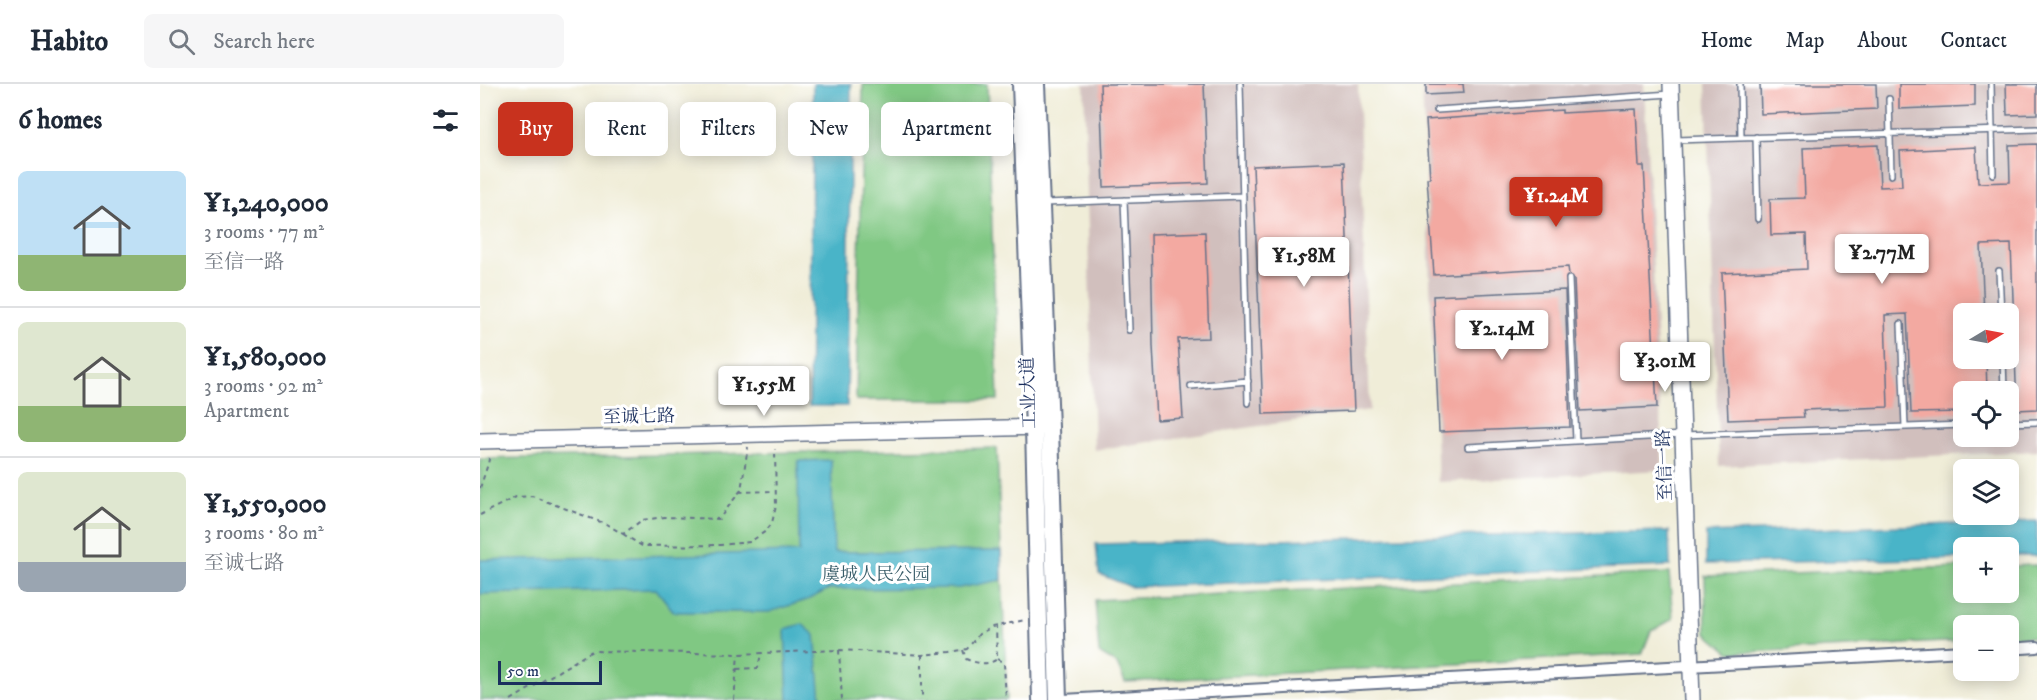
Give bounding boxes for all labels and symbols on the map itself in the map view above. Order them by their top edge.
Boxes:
pin: ¥1.24M [1507,177,1605,228]
pin: ¥2.77M [1833,234,1931,285]
pin: ¥1.58M [1255,237,1353,288]
north arrow [1953,303,2019,369]
pin: ¥2.14M [1453,310,1551,361]
pin: ¥3.01M [1616,342,1714,393]
street label: 工业大道 [1017,357,1041,429]
pin: ¥1.55M [715,366,813,417]
street label: 至诚七路 [603,405,675,429]
street label: 至信一路 [1653,429,1677,501]
park label: 虞城人民公园 [822,564,930,586]
scale bar [498,658,602,686]

